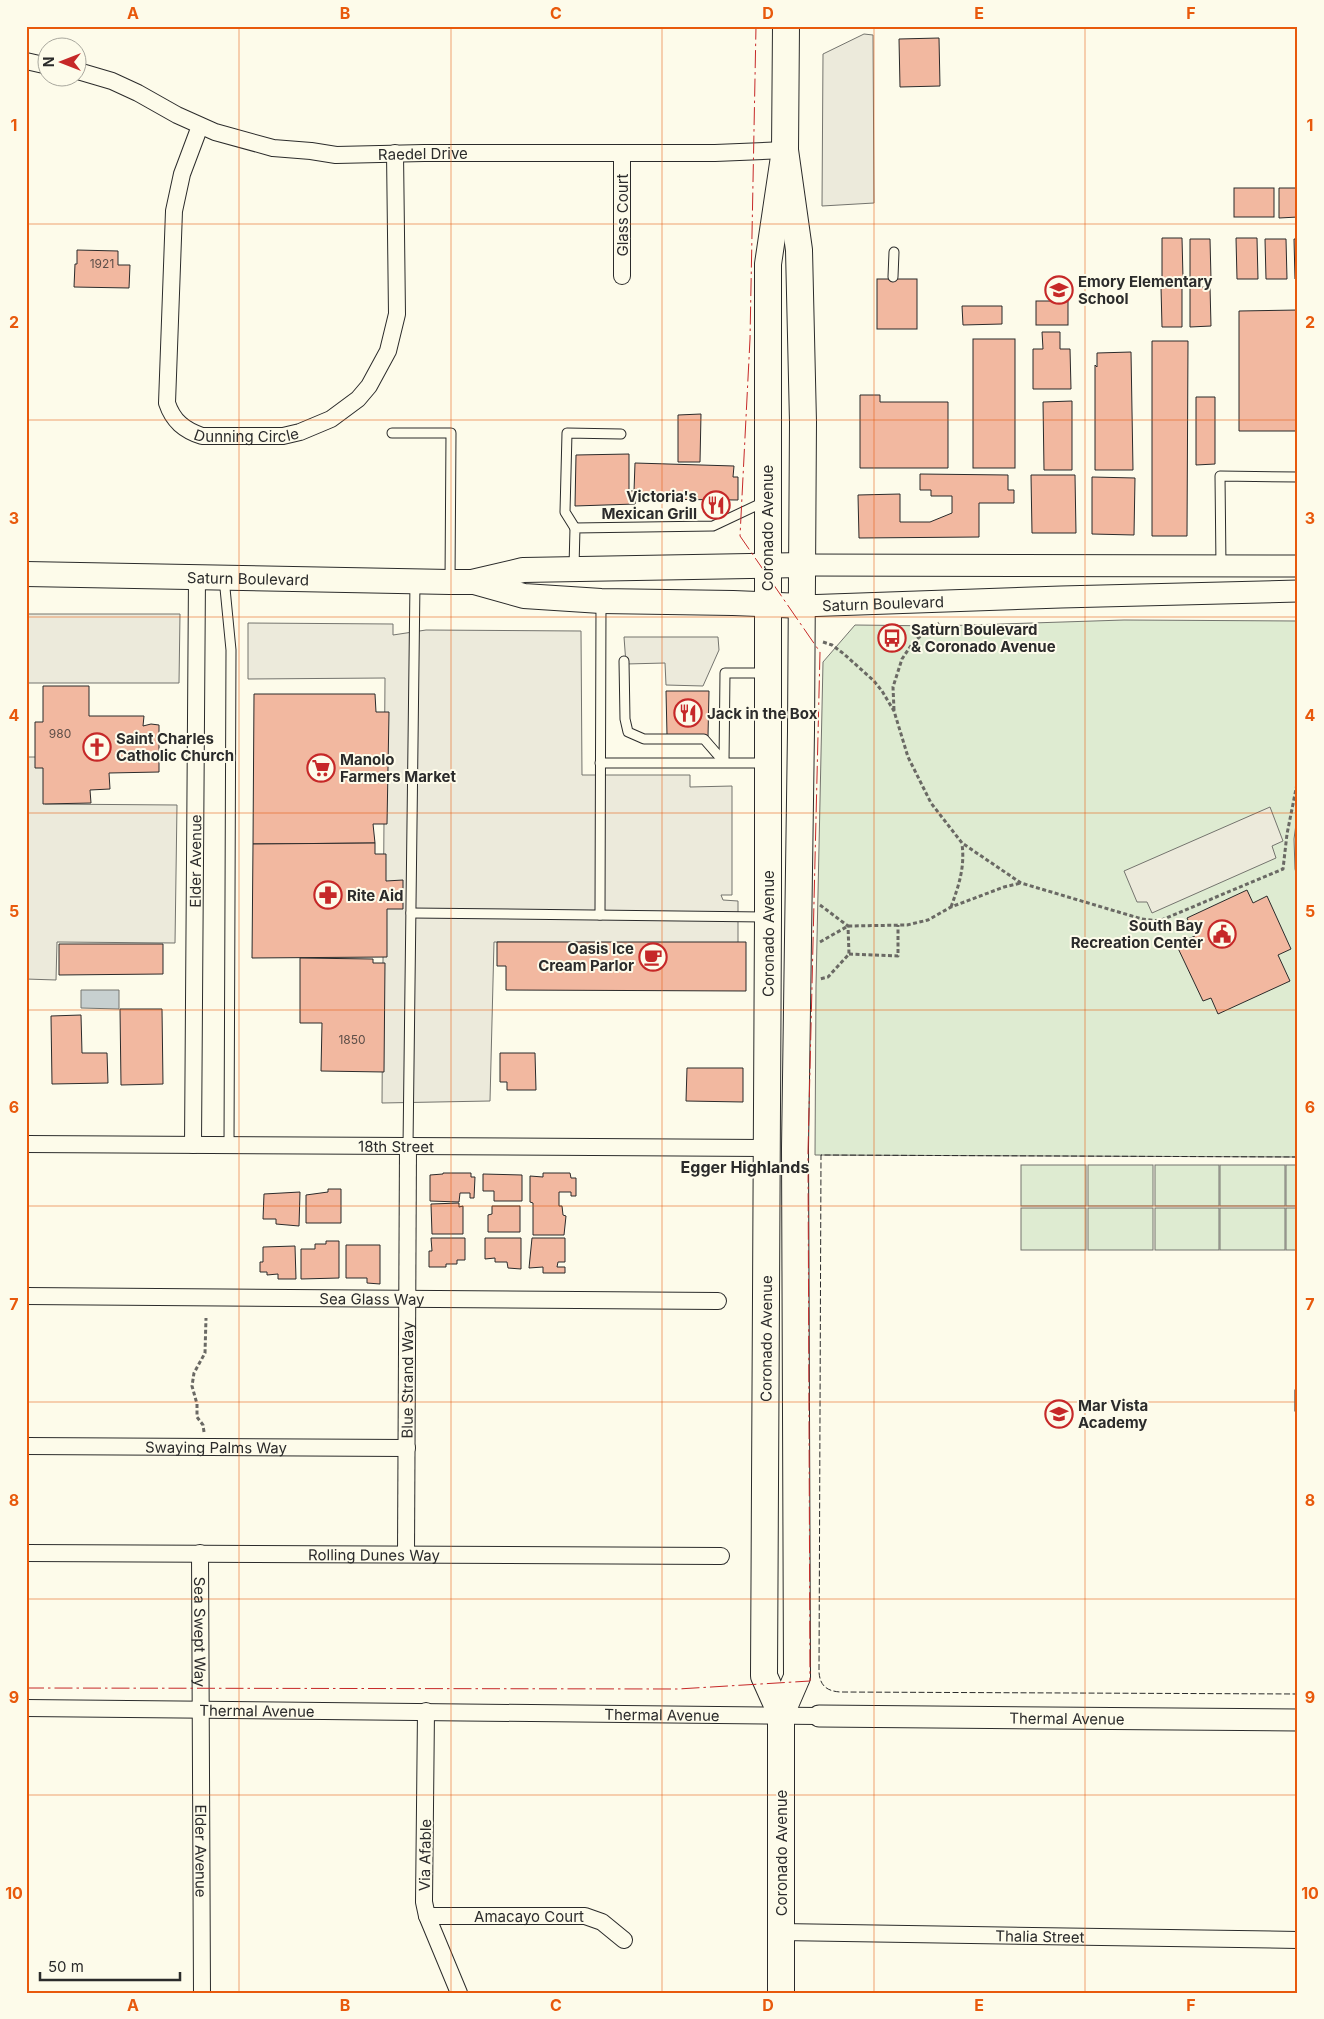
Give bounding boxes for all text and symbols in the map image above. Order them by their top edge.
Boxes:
text: A [127,3,139,23]
text: B [340,3,350,23]
text: C [550,3,562,23]
text: D [762,3,774,23]
text: E [974,3,984,23]
text: F [1186,3,1196,23]
north arrow [38,38,88,88]
text: N [40,57,57,67]
text: 1 [11,115,17,135]
text: 1 [1307,115,1313,135]
street label: Raedel Drive [378,144,468,164]
street label: Glass Court [613,173,632,256]
house number: 1921 [90,256,114,271]
place label: Emory Elementary School [1078,272,1213,308]
school or university icon: Emory Elementary School [1044,275,1074,305]
text: 2 [9,312,19,332]
text: 2 [1305,312,1315,332]
street label: Dunning Circle [192,423,301,446]
street label: Coronado Avenue [758,465,777,591]
place label: Victoria's Mexican Grill [601,487,697,523]
restaurant icon: Victoria's Mexican Grill [701,490,731,520]
text: 3 [9,508,19,528]
text: 3 [1305,508,1315,528]
street label: Saturn Boulevard [187,568,309,589]
street label: Saturn Boulevard [822,592,944,615]
place label: Saturn Boulevard & Coronado Avenue [911,620,1056,656]
bus stop icon: Saturn Boulevard & Coronado Avenue [877,623,907,653]
restaurant icon: Jack in the Box [673,698,703,728]
place label: Jack in the Box [707,704,818,723]
text: 4 [9,705,20,725]
text: 4 [1305,705,1316,725]
house number: 980 [49,726,71,741]
place label: Saint Charles Catholic Church [116,729,234,765]
church icon: Saint Charles Catholic Church [82,732,112,762]
place label: Manolo Farmers Market [340,750,456,786]
supermarket icon: Manolo Farmers Market [306,753,336,783]
street label: Elder Avenue [185,814,205,908]
street label: Coronado Avenue [758,870,778,997]
pharmacy icon: Rite Aid [313,880,343,910]
place label: Rite Aid [347,886,404,905]
text: 5 [9,901,19,921]
text: 5 [1305,901,1315,921]
place label: South Bay Recreation Center [1071,916,1203,952]
public building icon: South Bay Recreation Center [1207,919,1237,949]
place label: Oasis Ice Cream Parlor [538,939,634,975]
cafe icon: Oasis Ice Cream Parlor [638,942,668,972]
house number: 1850 [338,1032,366,1047]
text: 6 [9,1097,19,1117]
text: 6 [1305,1097,1315,1117]
street label: 18th Street [358,1136,434,1156]
district label: Egger Highlands [681,1157,809,1177]
street label: Coronado Avenue [756,1275,776,1402]
street label: Sea Glass Way [319,1289,425,1308]
text: 7 [9,1294,19,1314]
text: 7 [1305,1294,1315,1314]
street label: Blue Strand Way [397,1321,417,1439]
place label: Mar Vista Academy [1078,1396,1148,1432]
school or university icon: Mar Vista Academy [1044,1399,1074,1429]
street label: Swaying Palms Way [145,1437,288,1457]
text: 8 [9,1490,19,1510]
text: 8 [1305,1490,1315,1510]
street label: Rolling Dunes Way [308,1545,440,1564]
street label: Sea Swept Way [191,1577,210,1688]
text: 9 [9,1687,19,1707]
text: 9 [1305,1687,1315,1707]
street label: Thermal Avenue [199,1700,315,1720]
street label: Thermal Avenue [604,1704,720,1724]
street label: Thermal Avenue [1009,1708,1125,1728]
street label: Coronado Avenue [772,1790,791,1916]
street label: Elder Avenue [192,1804,211,1898]
street label: Via Afable [415,1819,435,1891]
text: 10 [5,1883,23,1903]
text: 10 [1301,1883,1319,1903]
street label: Amacayo Court [474,1907,584,1926]
street label: Thalia Street [995,1926,1085,1946]
scale bar [40,1949,180,1981]
text: 50 m [48,1957,84,1976]
text: A [127,1995,139,2015]
text: B [340,1995,350,2015]
text: C [550,1995,562,2015]
text: D [762,1995,774,2015]
text: E [974,1995,984,2015]
text: F [1186,1995,1196,2015]

